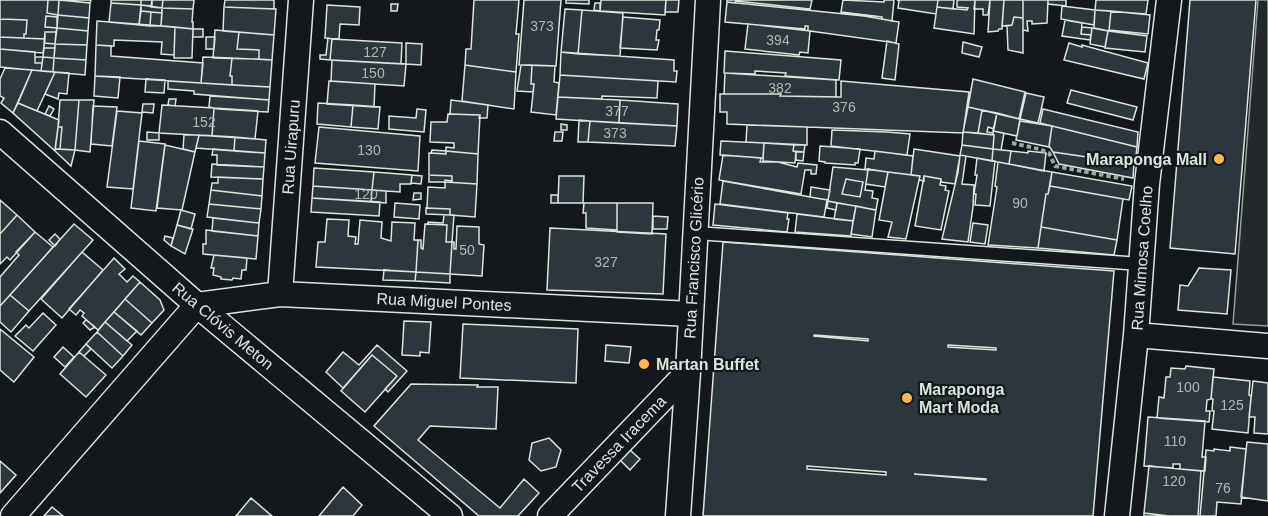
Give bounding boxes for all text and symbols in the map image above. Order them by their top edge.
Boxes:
house number: 373 [530,18,554,34]
house number: 394 [766,32,790,48]
house number: 127 [363,44,387,60]
house number: 150 [361,65,385,81]
house number: 382 [768,80,792,96]
street label: Rua Uirapuru [279,99,303,195]
house number: 376 [832,99,856,115]
house number: 377 [605,103,629,119]
house number: 152 [192,114,216,130]
house number: 373 [603,125,627,141]
house number: 130 [357,142,381,158]
place label: Maraponga Mall [1086,151,1207,168]
marker: Maraponga Mall [1212,152,1226,166]
street label: Rua Francisco Glicério [681,177,707,339]
street label: Rua Mimosa Coelho [1128,185,1156,331]
house number: 120 [354,186,378,202]
house number: 90 [1012,195,1028,211]
house number: 50 [459,242,475,258]
house number: 327 [594,254,618,270]
street label: Rua Clóvis Meton [169,279,277,373]
street label: Rua Miguel Pontes [376,290,512,314]
place label: Martan Buffet [656,356,760,373]
marker: Martan Buffet [637,357,651,371]
house number: 100 [1176,379,1200,395]
place label: Maraponga Mart Moda [919,381,1004,416]
marker: Maraponga Mart Moda [900,391,914,405]
street label: Travessa Iracema [569,392,669,496]
house number: 125 [1220,397,1244,413]
house number: 110 [1164,433,1186,449]
house number: 120 [1162,473,1186,489]
house number: 76 [1215,480,1231,496]

